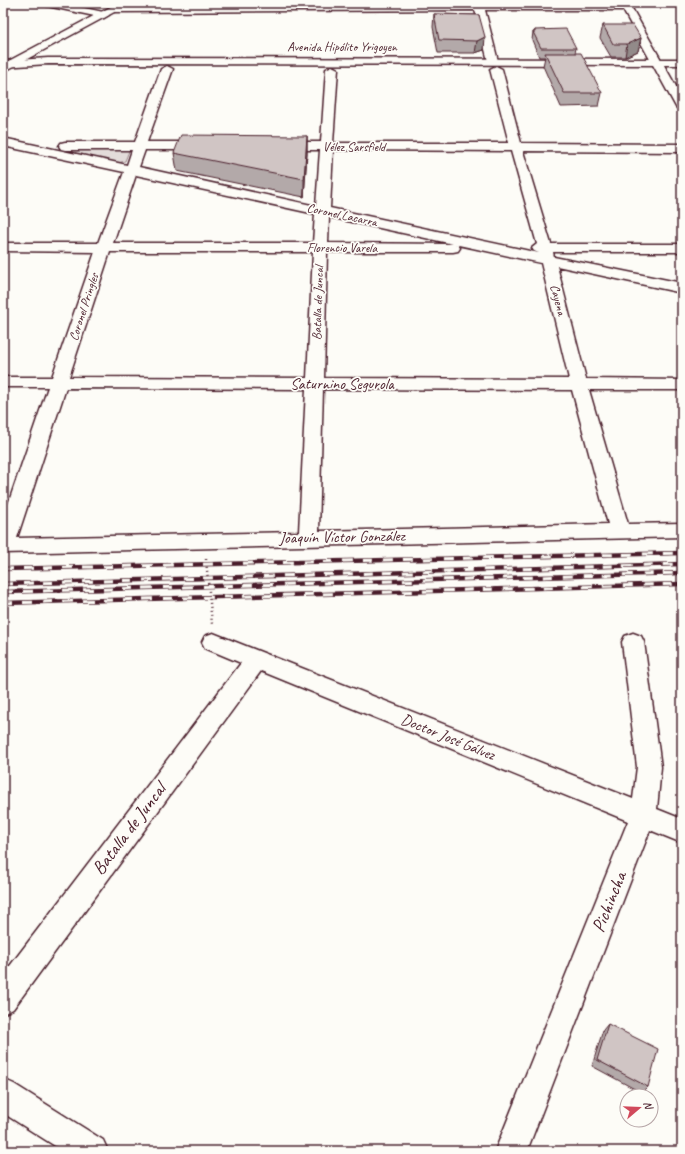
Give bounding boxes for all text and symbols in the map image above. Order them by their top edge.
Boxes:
street label: Avenida Hipólito Yrigoyen [287,39,398,55]
street label: Vélez Sarsfield [323,139,387,155]
street label: Coronel Lacarra [306,200,380,231]
street label: Florencio Varela [307,240,378,256]
street label: Batalla de Juncal [309,263,327,340]
street label: Coronel Pringles [66,270,103,343]
street label: Cayena [546,283,570,319]
street label: Saturnino Segurola [290,374,395,394]
street label: Joaquín Víctor González [278,526,407,548]
street label: Doctor José Gálvez [398,709,499,765]
street label: Batalla de Juncal [87,775,174,880]
street label: Pichincha [586,866,633,936]
north arrow [619,1088,659,1128]
text: N [641,1099,657,1112]

